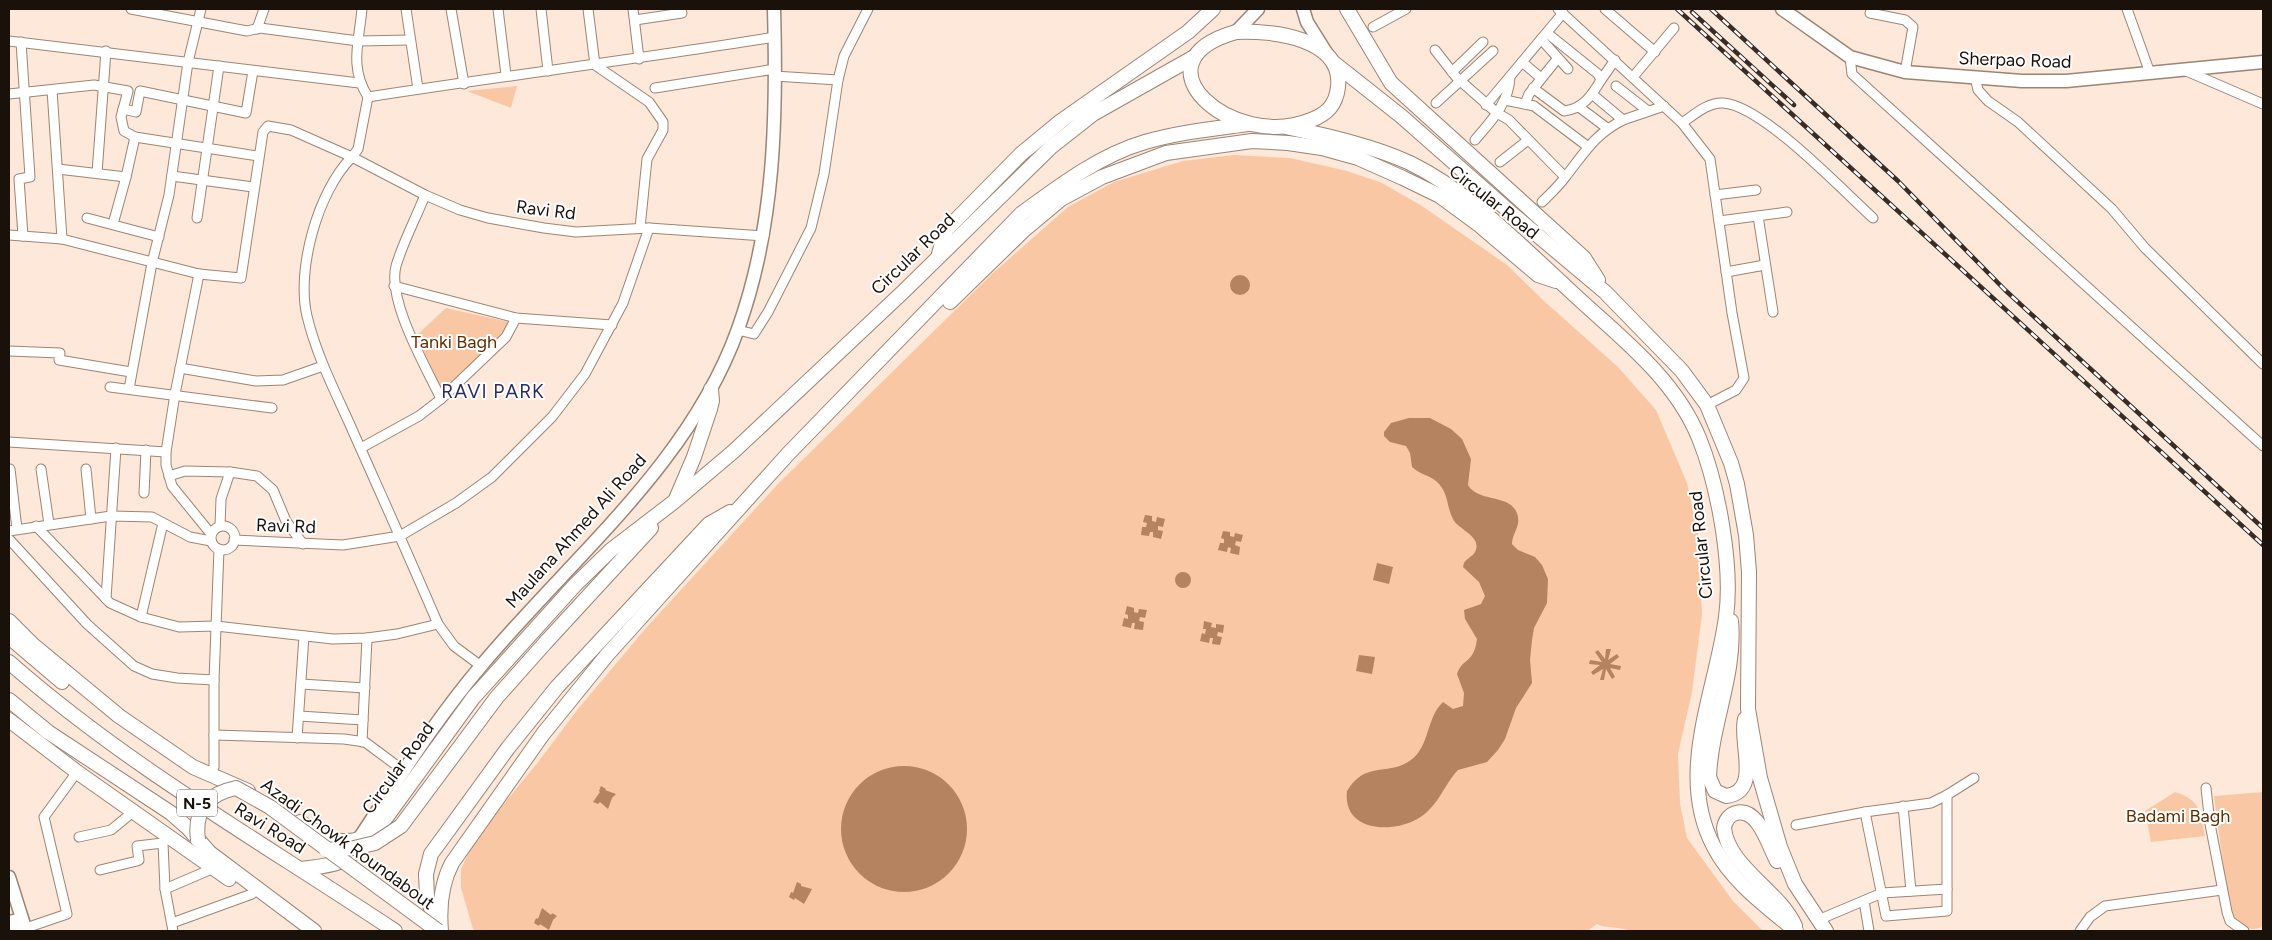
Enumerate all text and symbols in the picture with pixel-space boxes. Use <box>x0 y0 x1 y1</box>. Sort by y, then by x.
street label: Sherpao Road <box>1958 47 2072 73</box>
street label: Circular Road <box>1445 160 1543 244</box>
street label: Ravi Rd <box>515 195 577 225</box>
street label: Circular Road <box>866 209 960 299</box>
park label: Tanki Bagh <box>411 331 497 353</box>
district label: RAVI PARK <box>441 380 545 403</box>
street label: Maulana Ahmed Ali Road <box>501 449 651 613</box>
street label: Circular Road <box>1684 490 1718 600</box>
street label: Ravi Rd <box>256 514 316 538</box>
street label: Circular Road <box>357 718 439 818</box>
street label: Azadi Chowk Roundabout <box>257 774 439 915</box>
road number: N-5 <box>177 790 217 816</box>
street label: Ravi Road <box>230 798 310 858</box>
park label: Badami Bagh <box>2126 805 2230 827</box>

